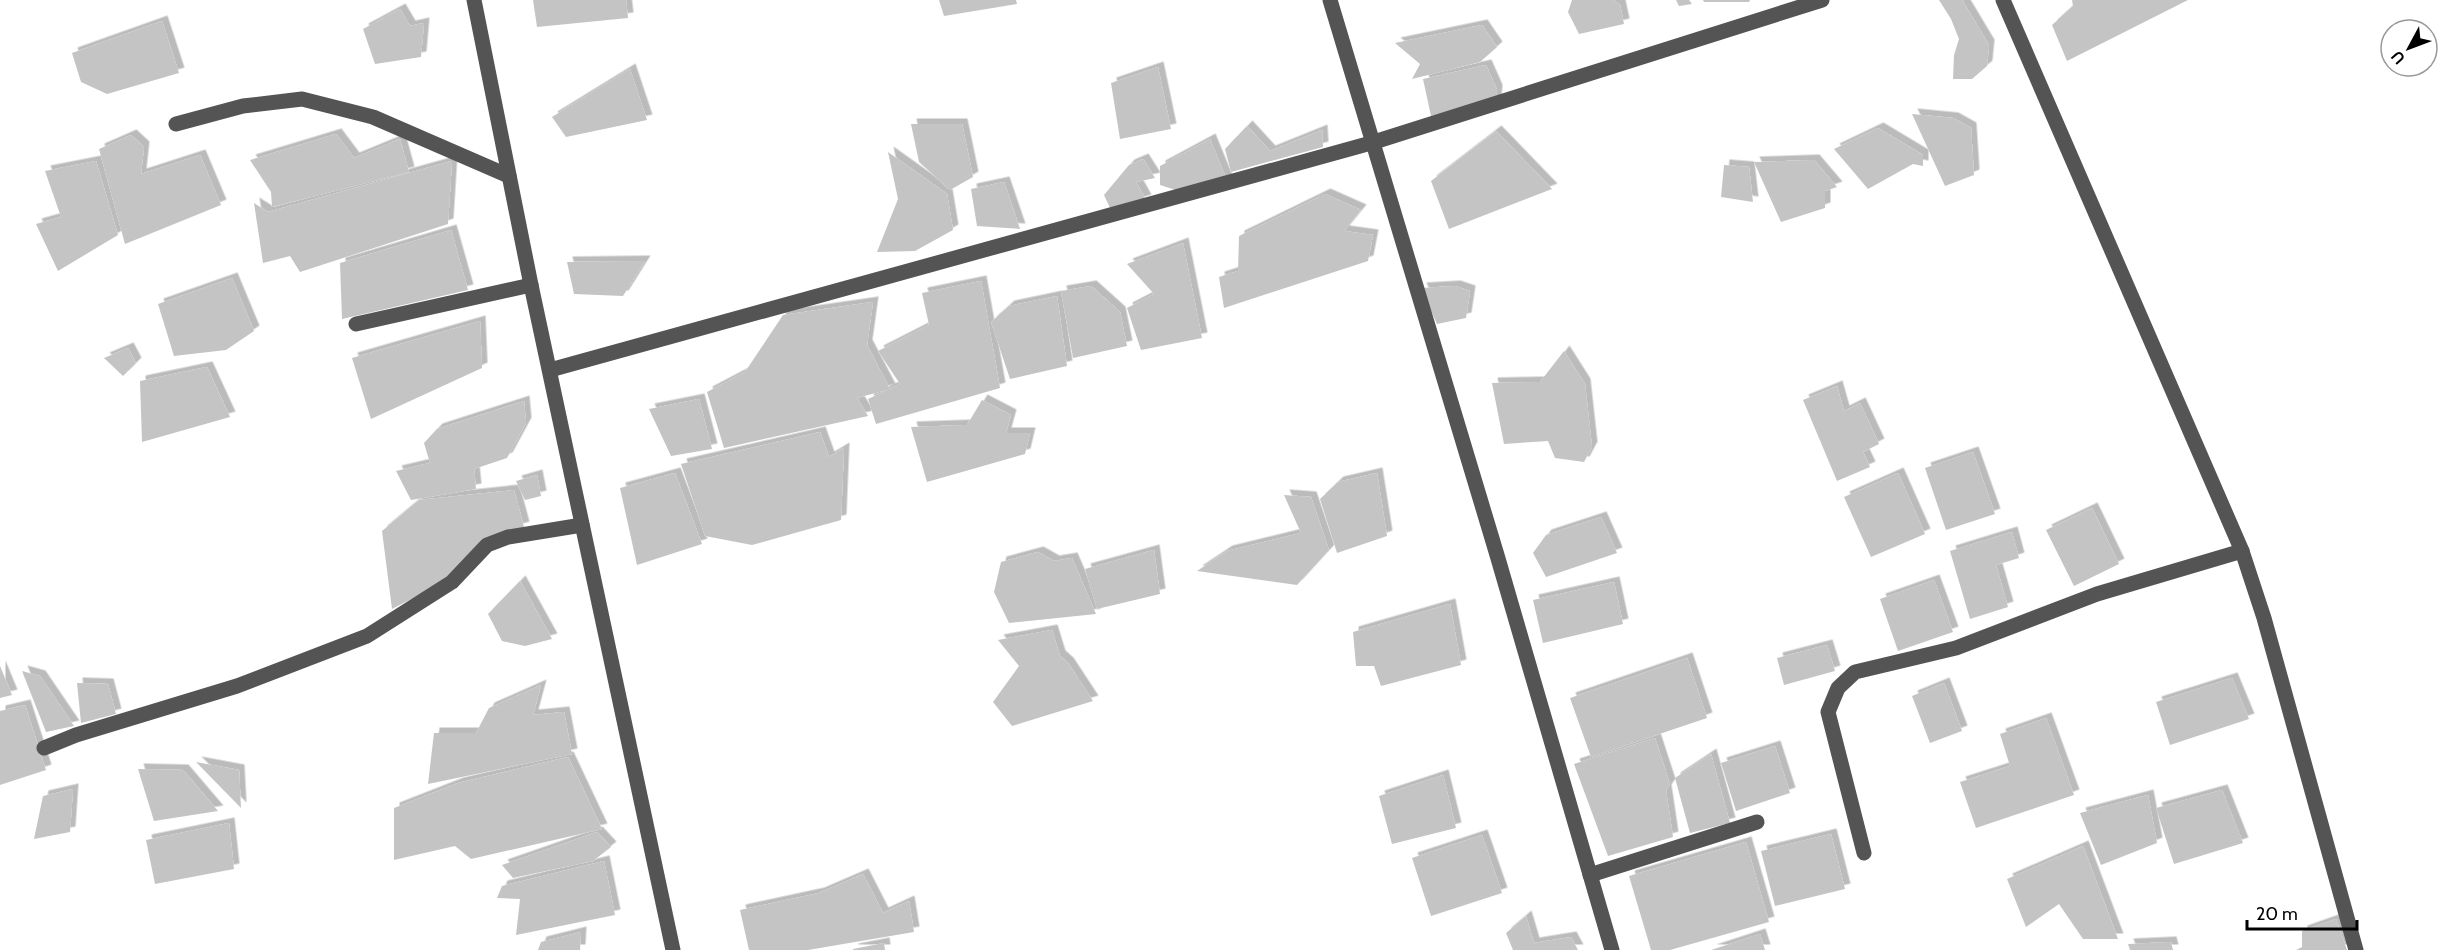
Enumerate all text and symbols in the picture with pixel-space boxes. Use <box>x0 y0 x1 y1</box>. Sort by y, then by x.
north arrow <box>2379 18 2439 78</box>
text: U <box>2387 47 2409 68</box>
scale bar <box>2247 893 2356 931</box>
text: 20 m <box>2256 903 2298 925</box>

